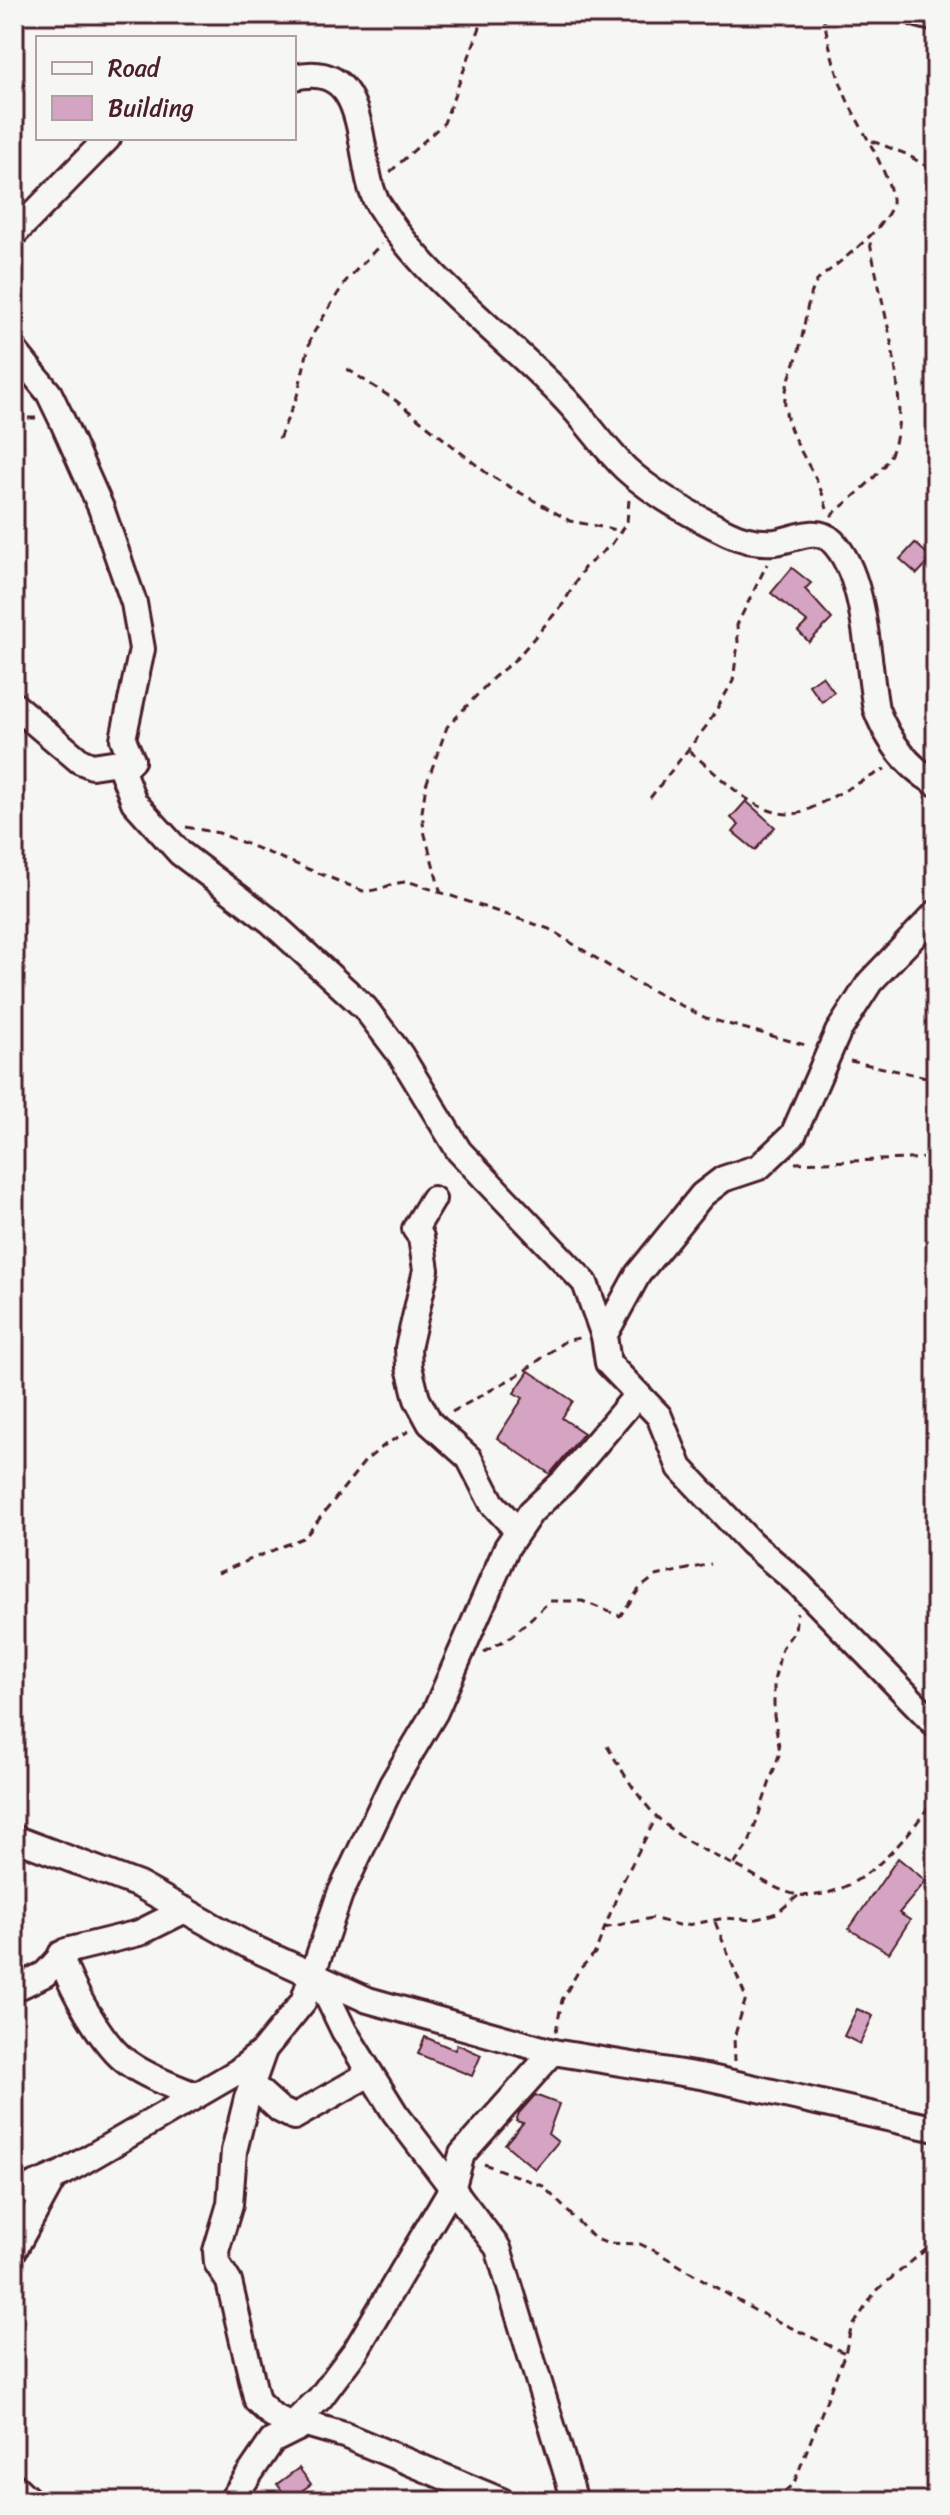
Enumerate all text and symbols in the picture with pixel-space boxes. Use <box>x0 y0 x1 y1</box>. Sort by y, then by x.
legend <box>36 36 296 140</box>
text: Road <box>108 47 162 89</box>
text: Building <box>108 87 194 129</box>

